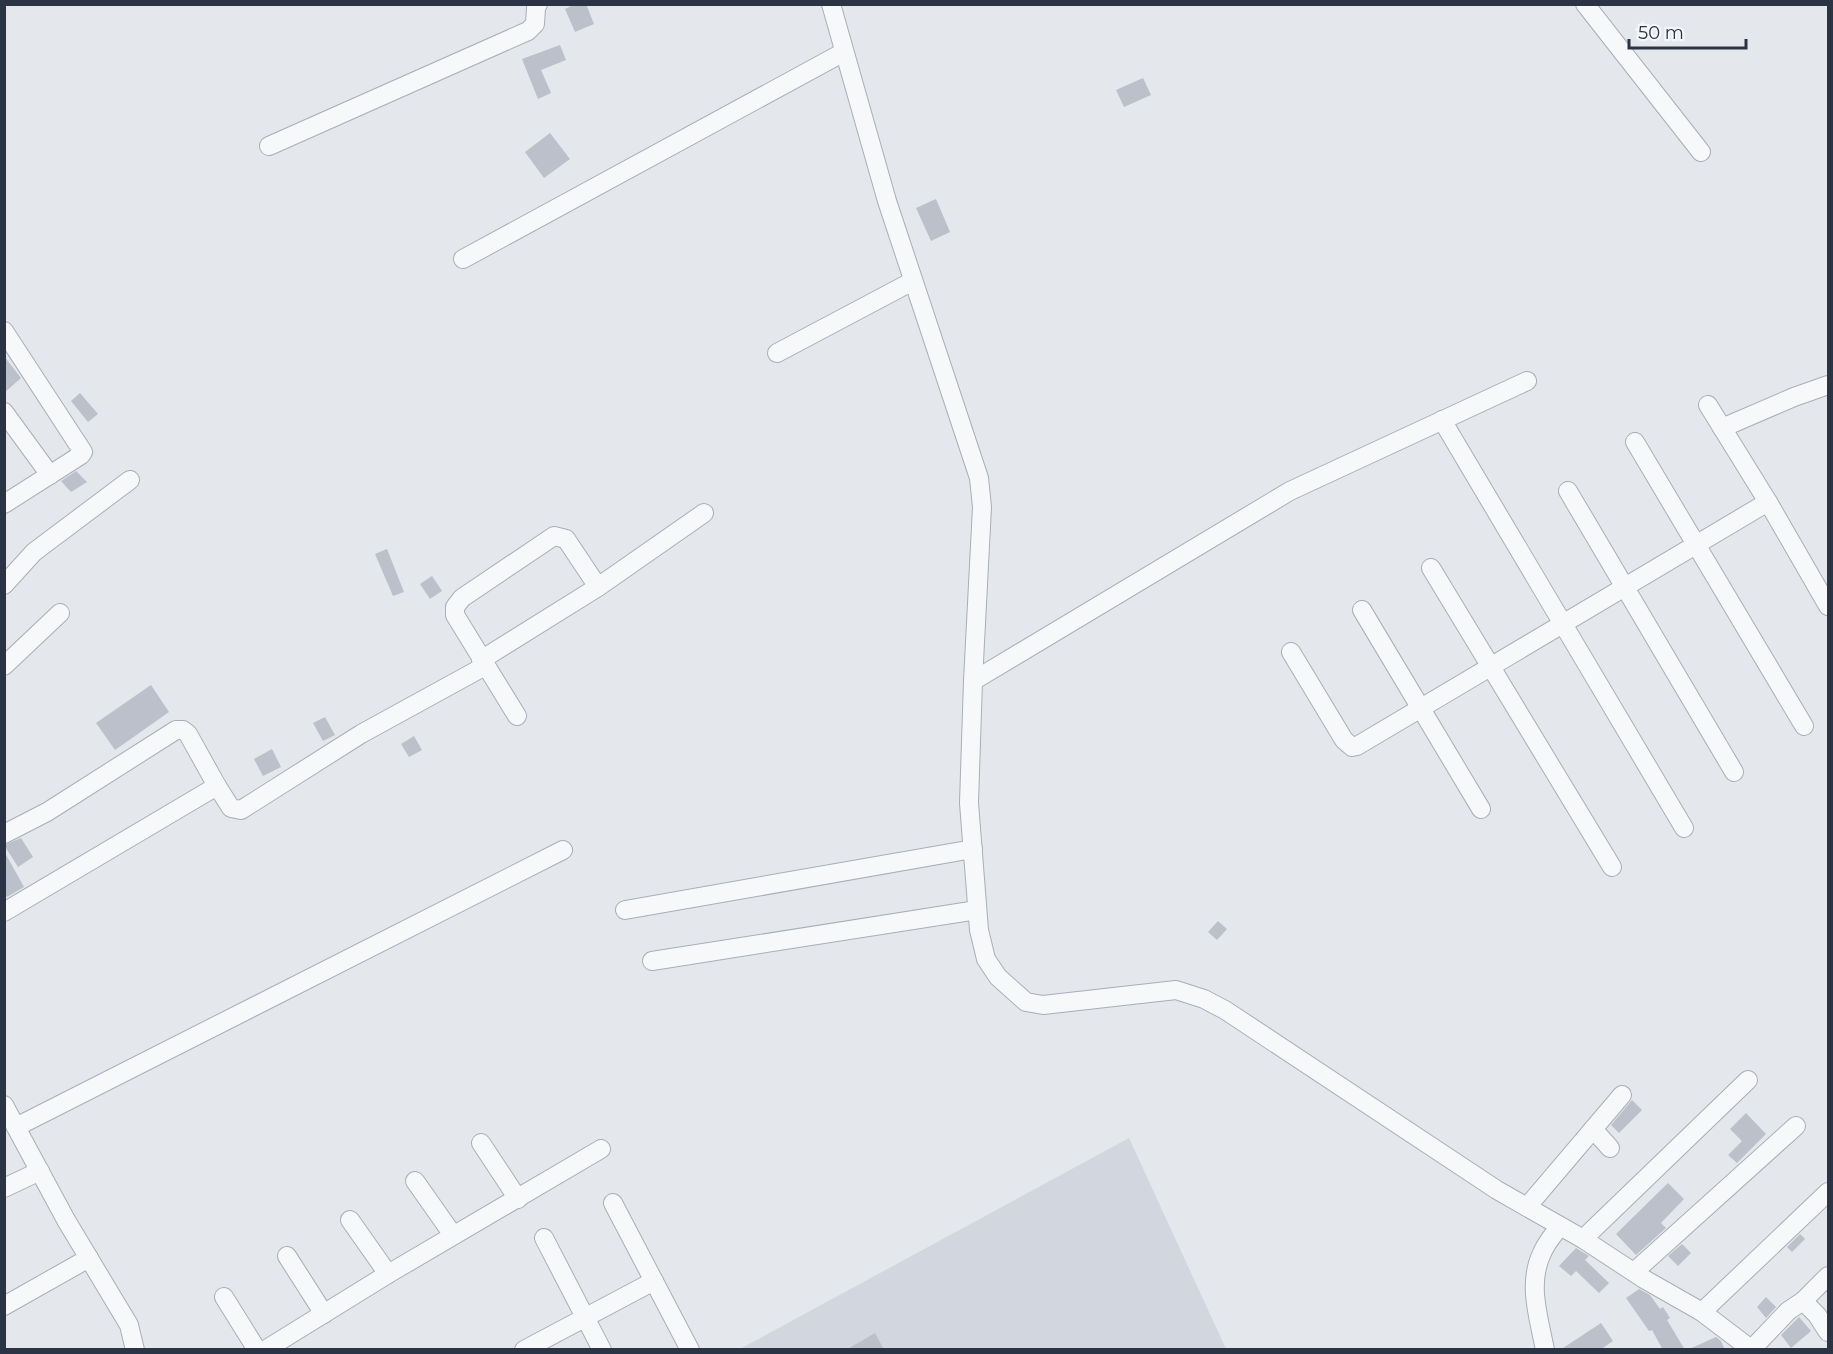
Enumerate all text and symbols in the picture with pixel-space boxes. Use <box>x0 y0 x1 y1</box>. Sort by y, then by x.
scale bar <box>1629 12 1746 50</box>
text: 50 m <box>1638 22 1684 44</box>

